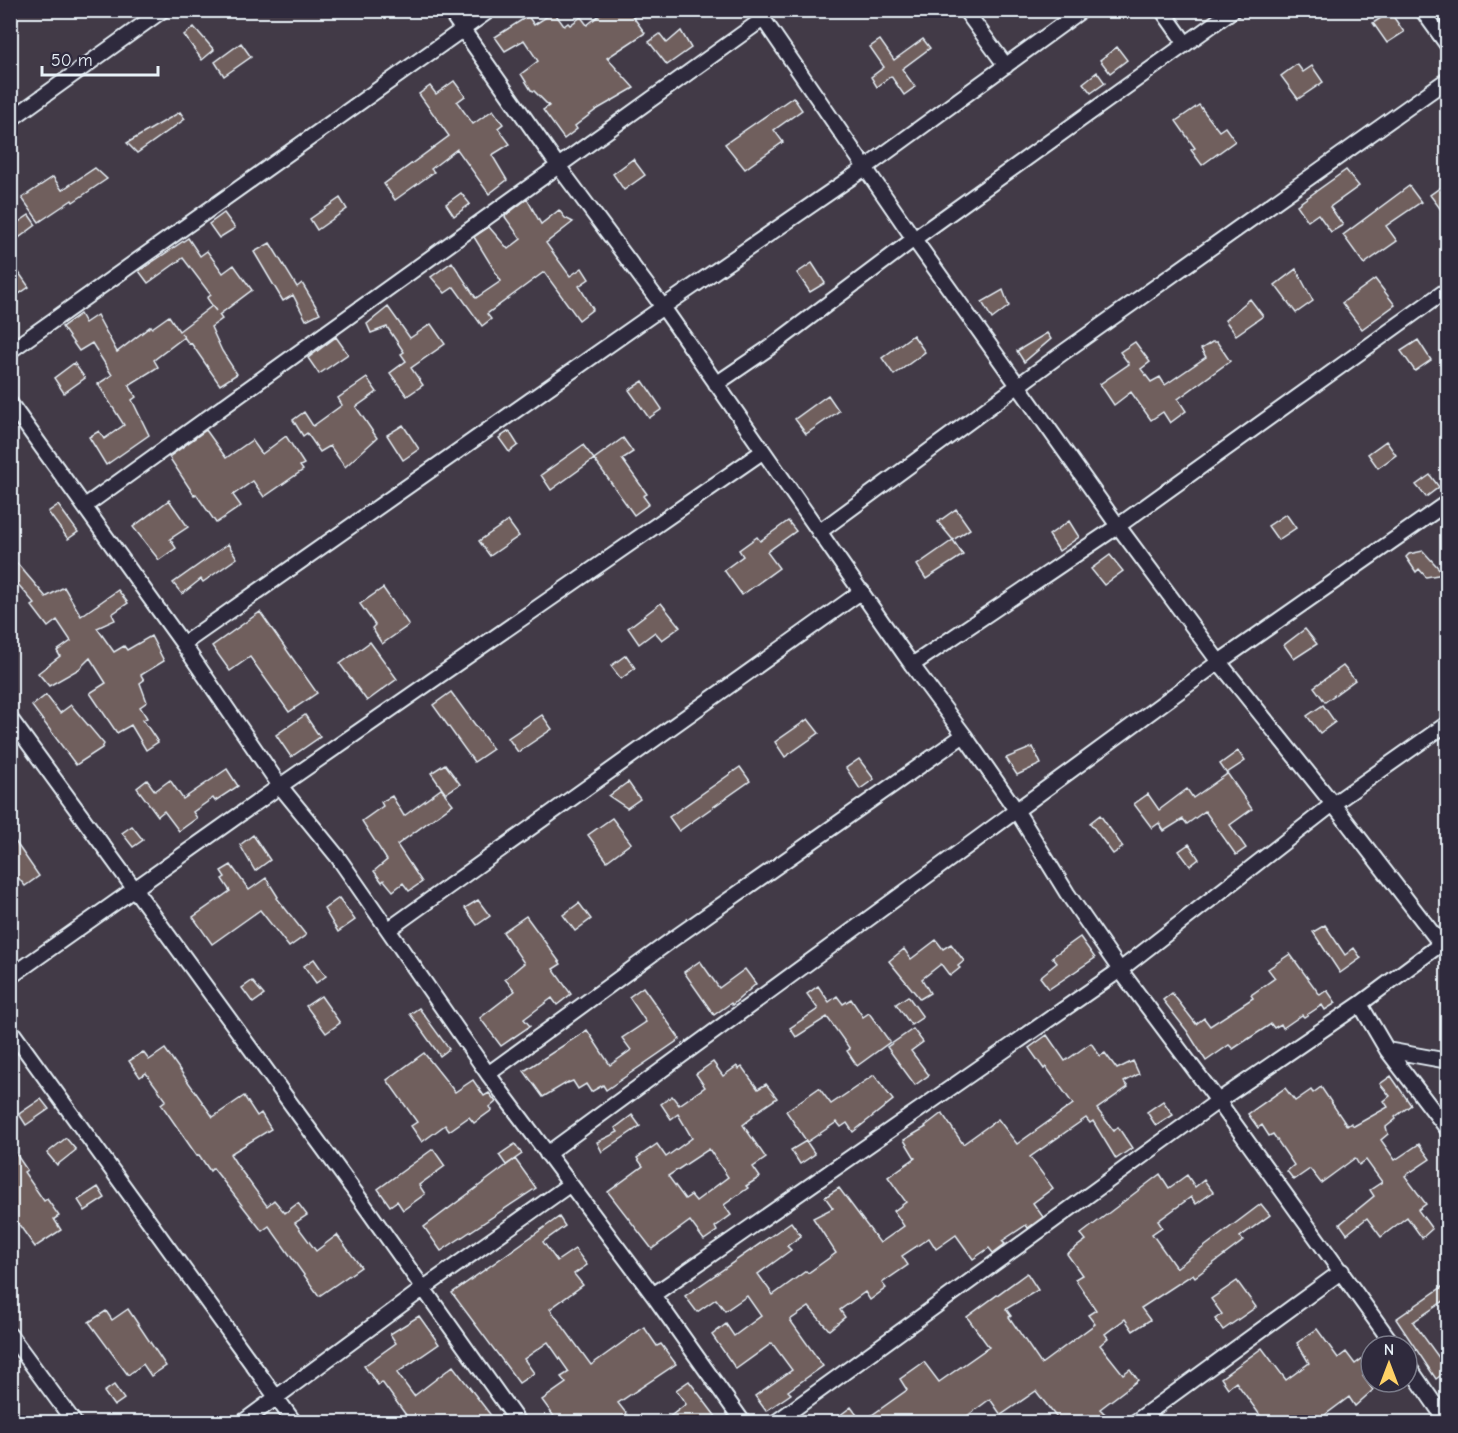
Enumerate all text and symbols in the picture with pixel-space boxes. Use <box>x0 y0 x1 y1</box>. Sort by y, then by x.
scale bar <box>42 39 158 77</box>
text: 50 m <box>51 50 93 71</box>
north arrow <box>1359 1334 1419 1394</box>
text: N <box>1384 1341 1394 1359</box>

